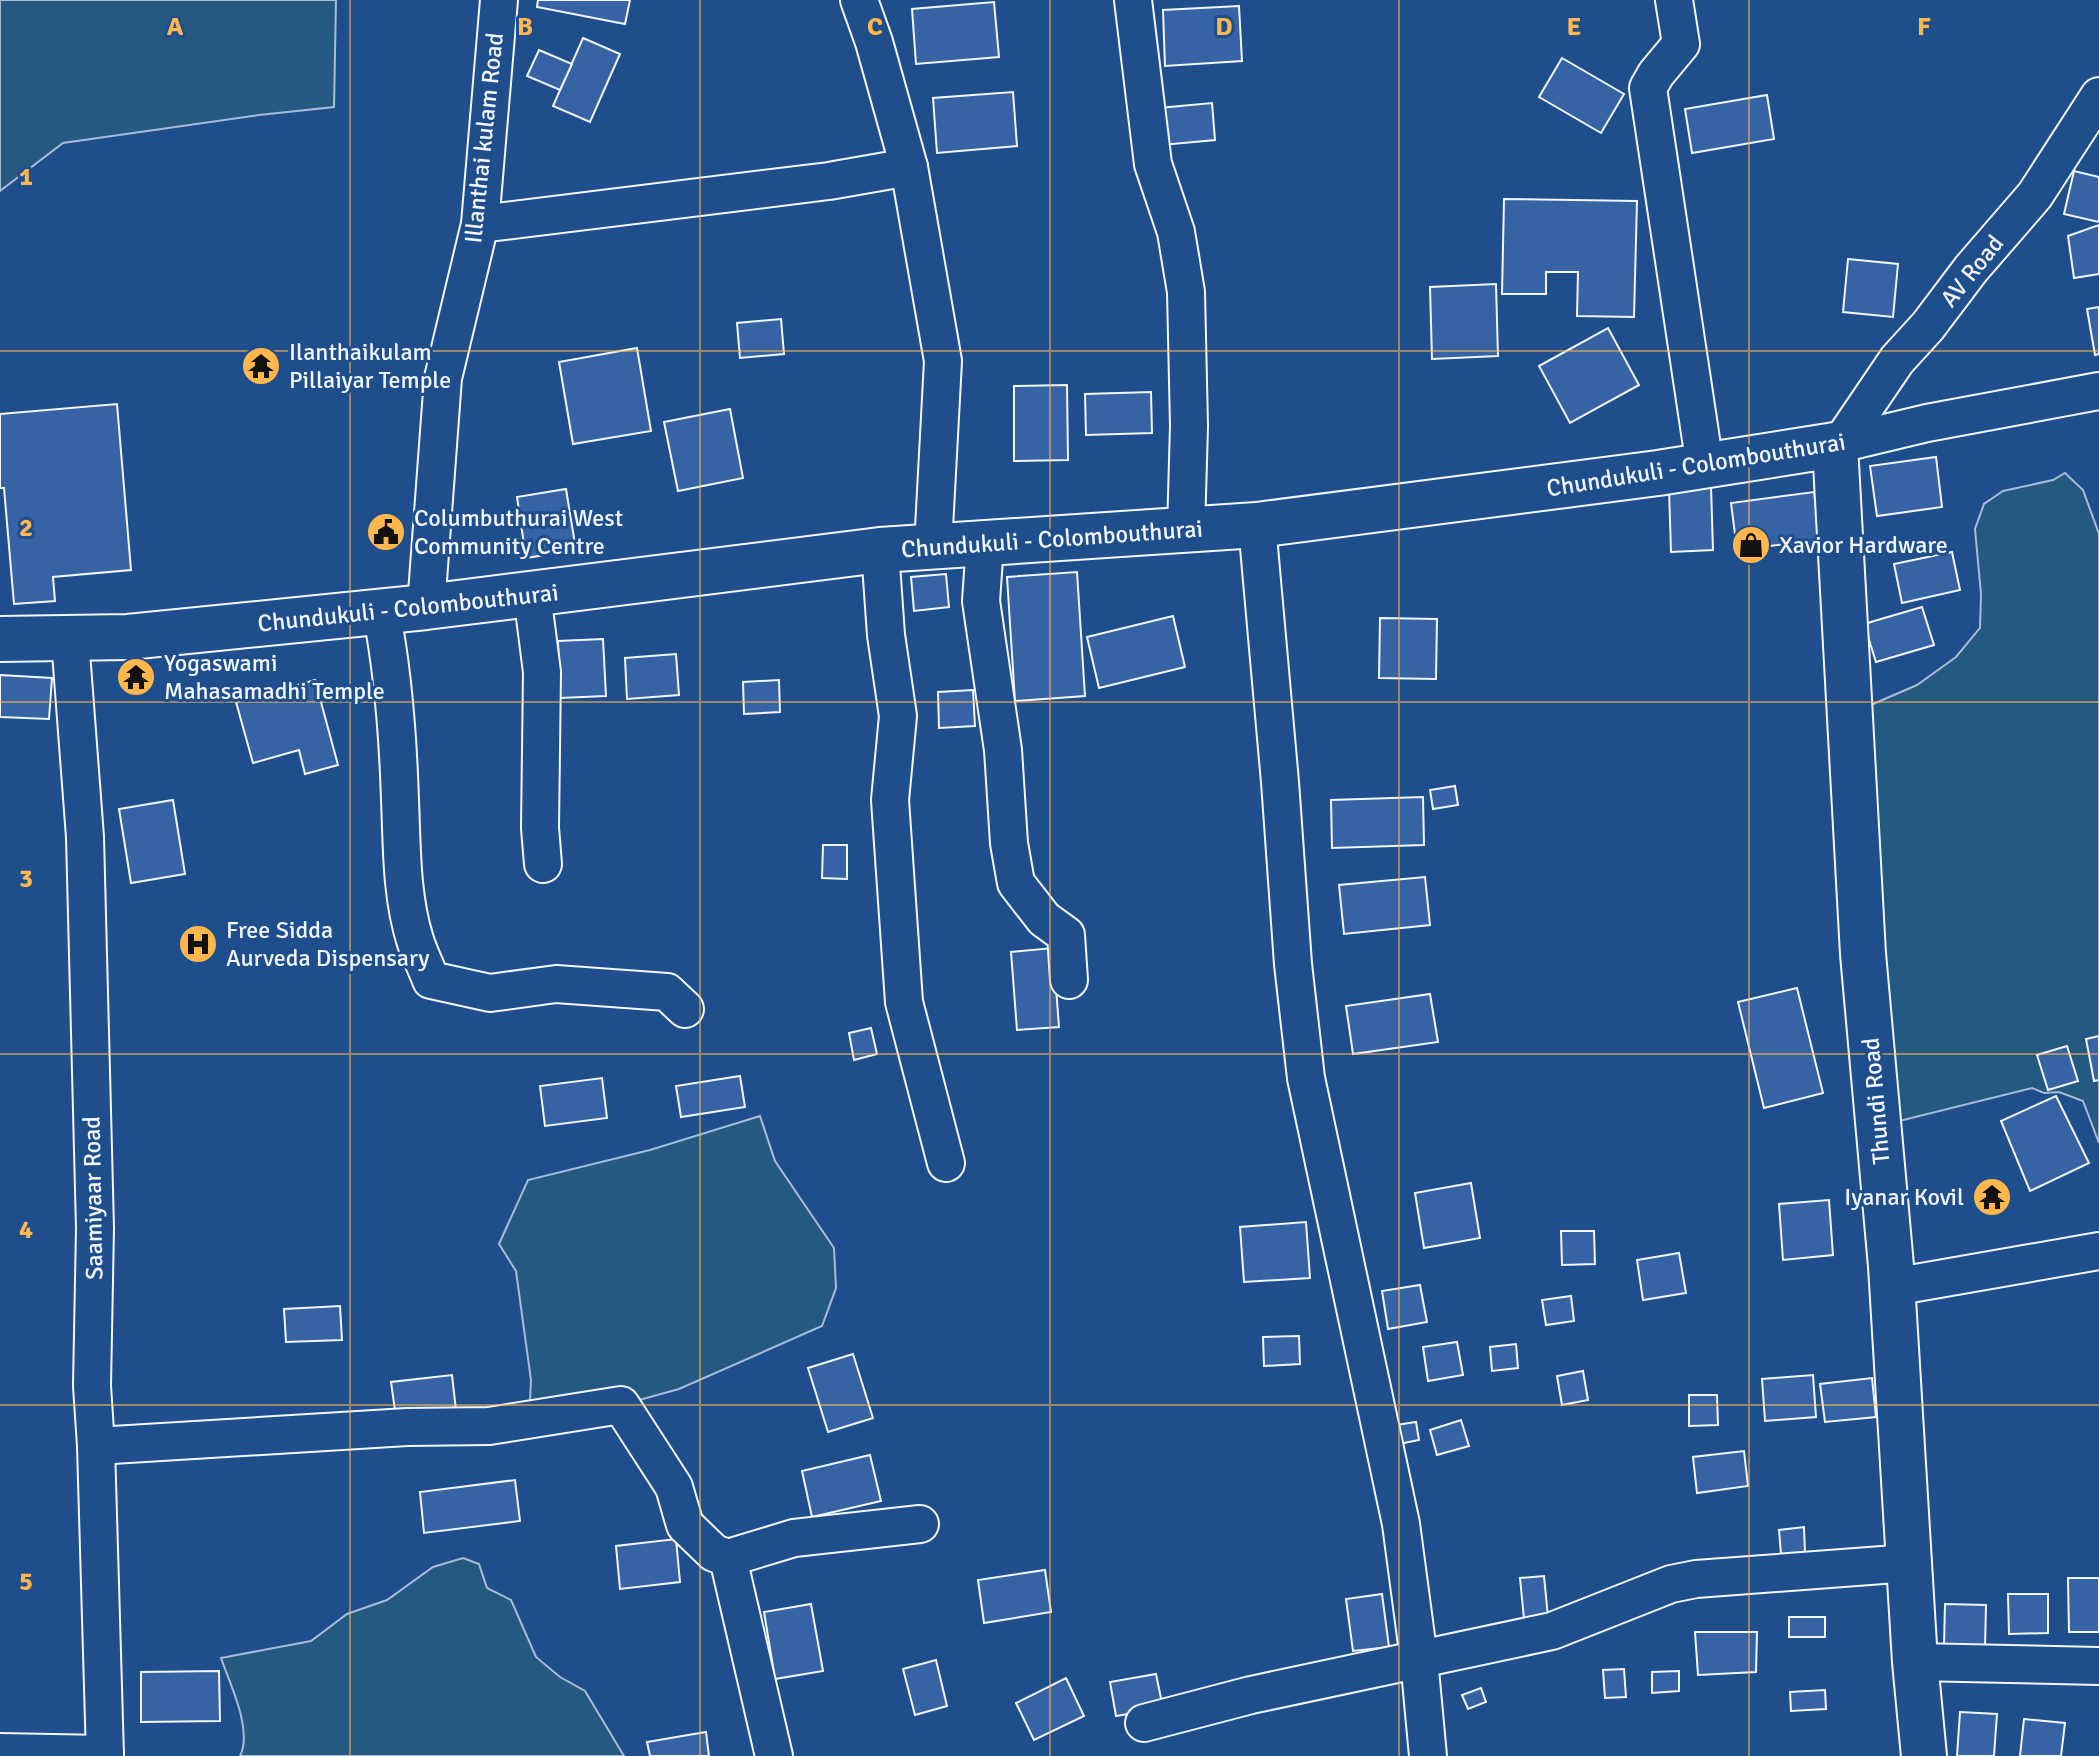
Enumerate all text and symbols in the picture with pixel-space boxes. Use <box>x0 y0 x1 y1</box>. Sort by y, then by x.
text: A <box>167 11 184 43</box>
text: B <box>517 11 533 43</box>
text: C <box>867 11 883 43</box>
text: D <box>1215 11 1233 43</box>
text: E <box>1567 11 1581 43</box>
text: F <box>1917 11 1931 43</box>
street label: Illanthai kulam Road <box>458 31 510 245</box>
text: 1 <box>19 161 33 193</box>
street label: AV Road <box>1934 229 2010 313</box>
place label: Ilanthaikulam Pillaiyar Temple <box>289 337 451 395</box>
temple icon: Ilanthaikulam Pillaiyar Temple <box>240 345 282 387</box>
street label: Chundukuli - Colombouthurai <box>1544 427 1848 503</box>
place label: Columbuthurai West Community Centre <box>414 503 623 561</box>
public building icon: Columbuthurai West Community Centre <box>365 511 407 553</box>
text: 2 <box>19 512 33 544</box>
street label: Chundukuli - Colombouthurai <box>900 513 1204 565</box>
shop icon: Xavior Hardware <box>1730 524 1772 566</box>
place label: Xavior Hardware <box>1779 530 1948 560</box>
street label: Chundukuli - Colombouthurai <box>256 577 560 639</box>
place label: Yogaswami Mahasamadhi Temple <box>164 648 385 706</box>
temple icon: Yogaswami Mahasamadhi Temple <box>115 656 157 698</box>
text: 3 <box>19 863 33 895</box>
place label: Free Sidda Aurveda Dispensary <box>226 915 430 973</box>
hospital icon: Free Sidda Aurveda Dispensary <box>177 923 219 965</box>
street label: Thundi Road <box>1856 1036 1896 1166</box>
street label: Saamiyaar Road <box>77 1116 109 1280</box>
temple icon: Iyanar Kovil <box>1971 1176 2013 1218</box>
place label: Iyanar Kovil <box>1844 1182 1964 1212</box>
text: 4 <box>19 1214 33 1246</box>
text: 5 <box>19 1566 33 1598</box>

